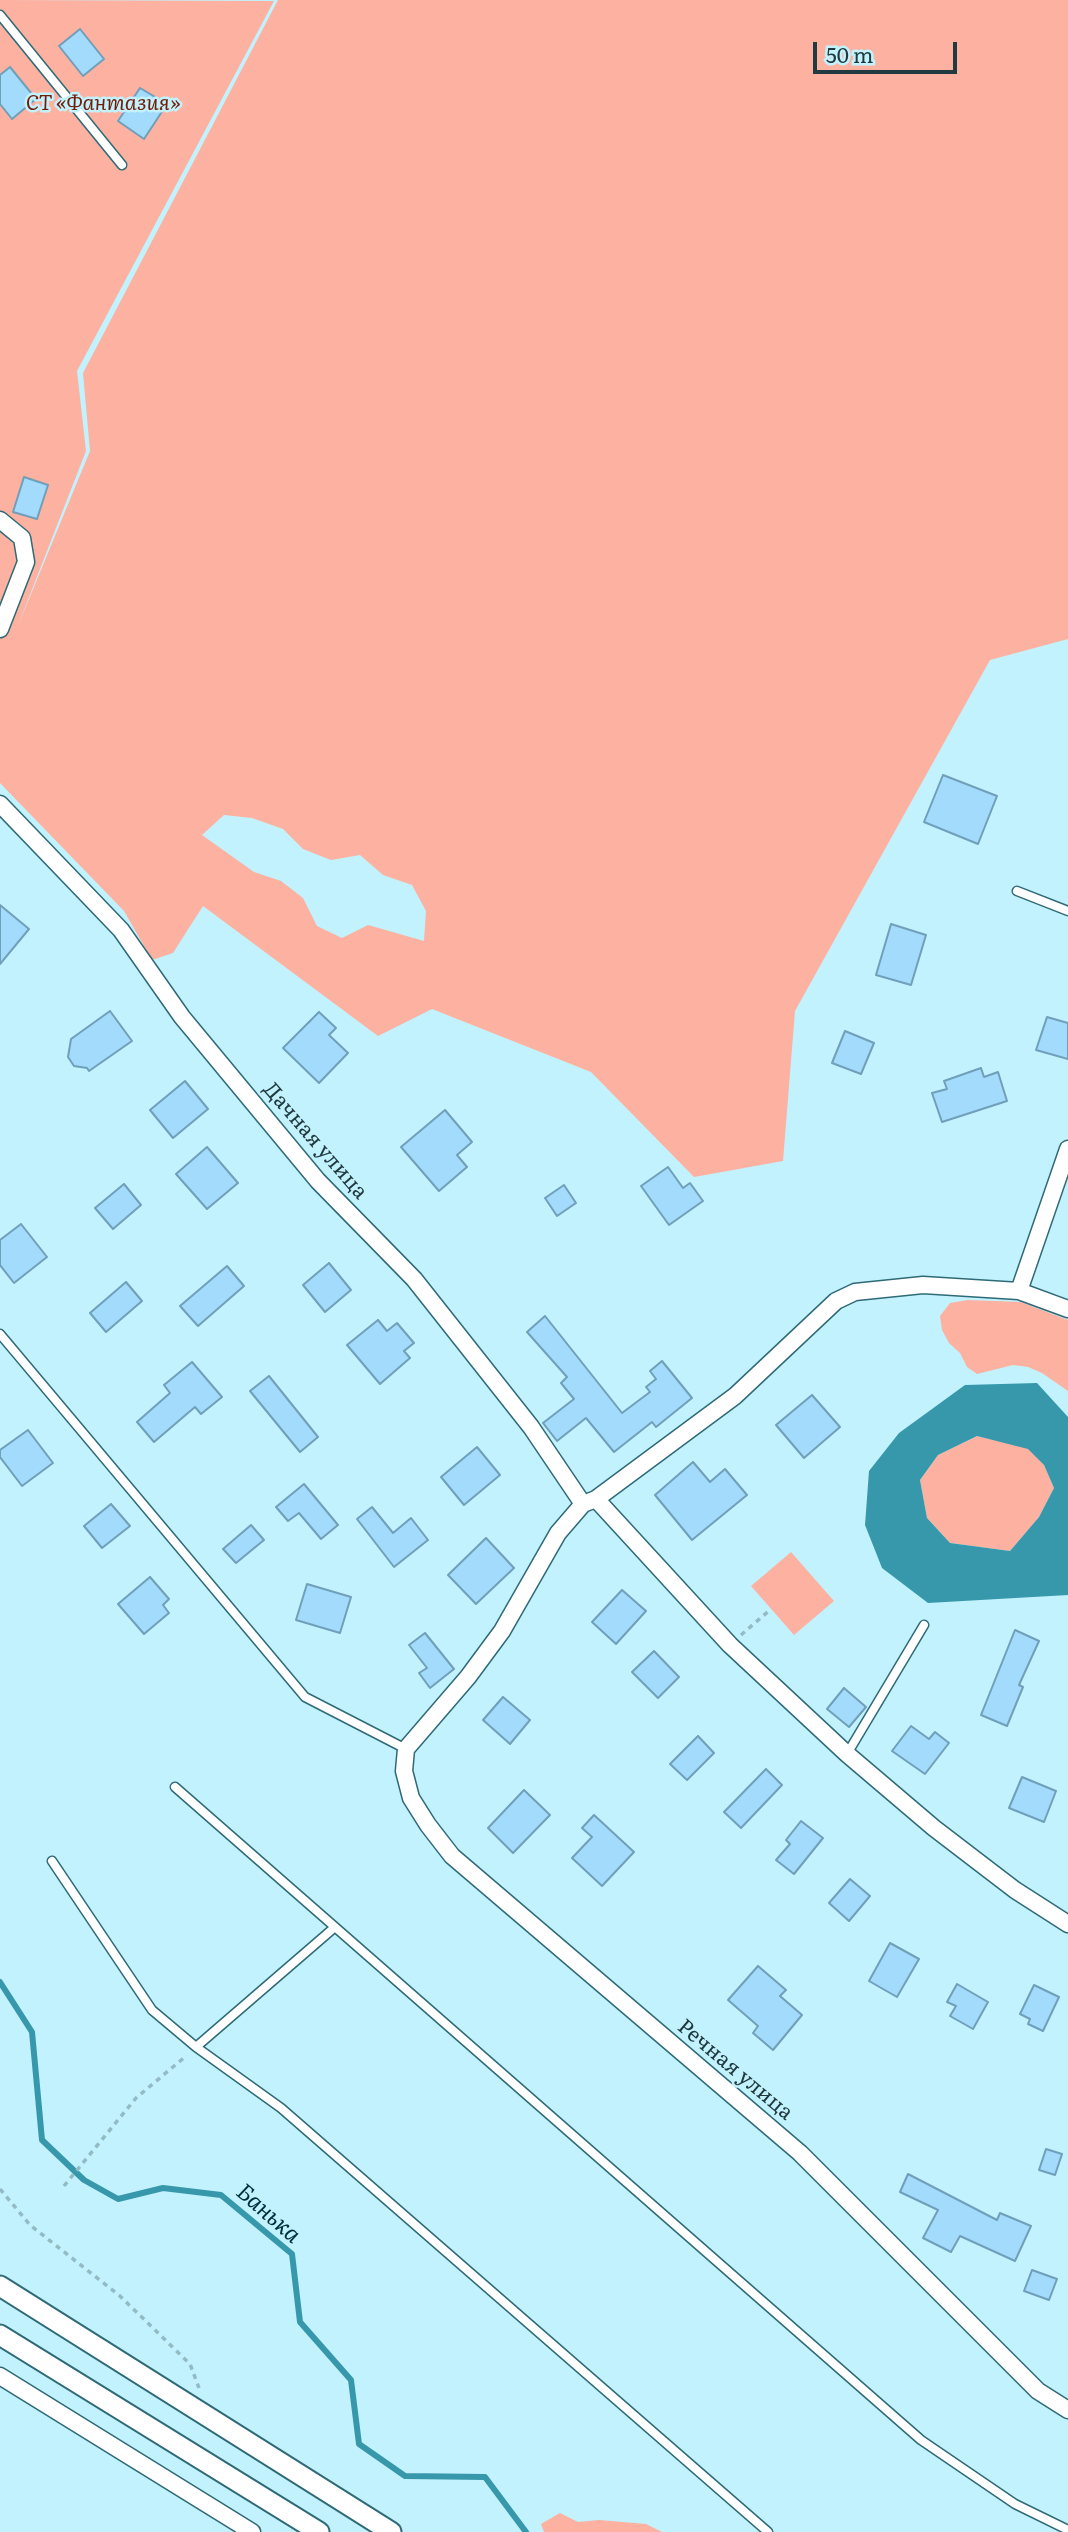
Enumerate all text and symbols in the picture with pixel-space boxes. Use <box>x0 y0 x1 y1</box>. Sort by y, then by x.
scale bar <box>816 28 960 72</box>
text: 50 m <box>826 38 873 69</box>
park label: СТ «Фантазия» <box>26 91 180 117</box>
street label: Дачная улица <box>258 1078 372 1204</box>
street label: Речная улица <box>672 2014 798 2126</box>
water label: Банька <box>230 2178 306 2250</box>

